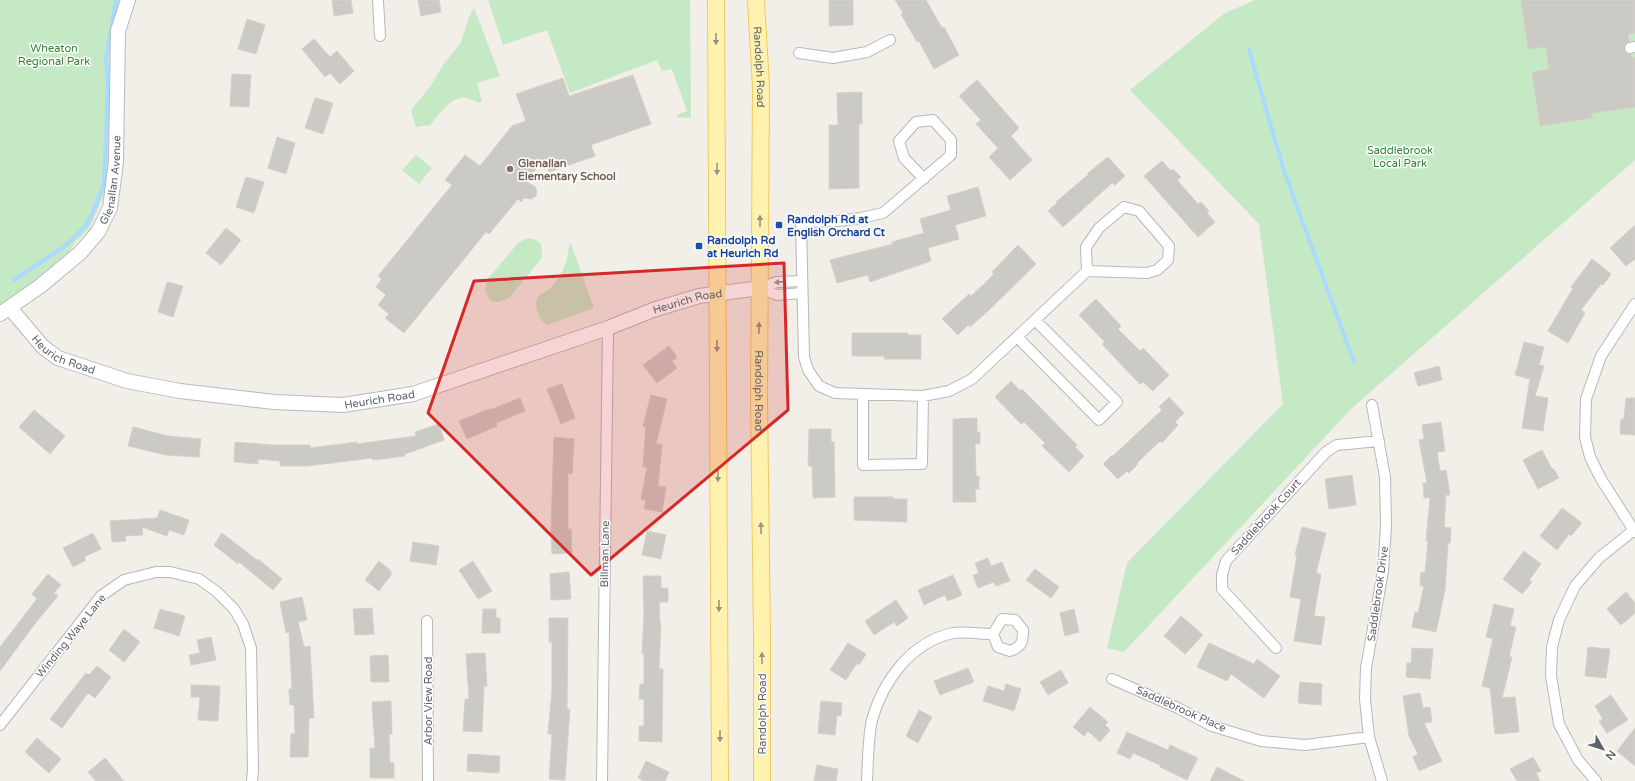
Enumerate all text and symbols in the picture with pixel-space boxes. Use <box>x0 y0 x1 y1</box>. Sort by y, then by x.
street label: Randolph Road <box>751 26 768 108</box>
one-way arrow <box>713 33 719 46</box>
park label: Wheaton Regional Park <box>18 42 90 68</box>
street label: Glenallan Avenue <box>96 135 123 227</box>
park label: Saddlebrook Local Park <box>1367 144 1433 170</box>
place label: Glenallan Elementary School <box>518 157 616 184</box>
one-way arrow <box>714 163 720 176</box>
marker: Glenallan Elementary School <box>505 164 515 174</box>
place label: Randolph Rd at English Orchard Ct <box>787 213 886 240</box>
one-way arrow <box>757 214 763 227</box>
marker: Randolph Rd at English Orchard Ct <box>774 220 784 230</box>
place label: Randolph Rd at Heurich Rd <box>707 234 778 260</box>
marker: Randolph Rd at Heurich Rd <box>694 241 704 251</box>
one-way arrow <box>774 279 787 285</box>
street label: Heurich Road <box>651 287 723 316</box>
one-way arrow <box>756 322 763 334</box>
street label: Heurich Road <box>29 332 97 376</box>
one-way arrow <box>714 340 720 353</box>
street label: Randolph Road <box>752 350 766 432</box>
street label: Heurich Road <box>343 387 416 411</box>
one-way arrow <box>715 470 721 483</box>
street label: Saddlebrook Court <box>1228 476 1304 558</box>
street label: Billman Lane <box>598 520 612 588</box>
one-way arrow <box>758 521 764 534</box>
street label: Saddlebrook Drive <box>1365 546 1391 642</box>
street label: Winding Waye Lane <box>33 592 109 680</box>
one-way arrow <box>716 600 722 613</box>
one-way arrow <box>759 651 765 664</box>
street label: Arbor View Road <box>422 657 435 745</box>
street label: Randolph Road <box>756 673 769 755</box>
street label: Saddlebrook Place <box>1134 683 1228 735</box>
north arrow <box>1583 729 1623 769</box>
one-way arrow <box>717 730 723 743</box>
text: N <box>1603 747 1618 763</box>

